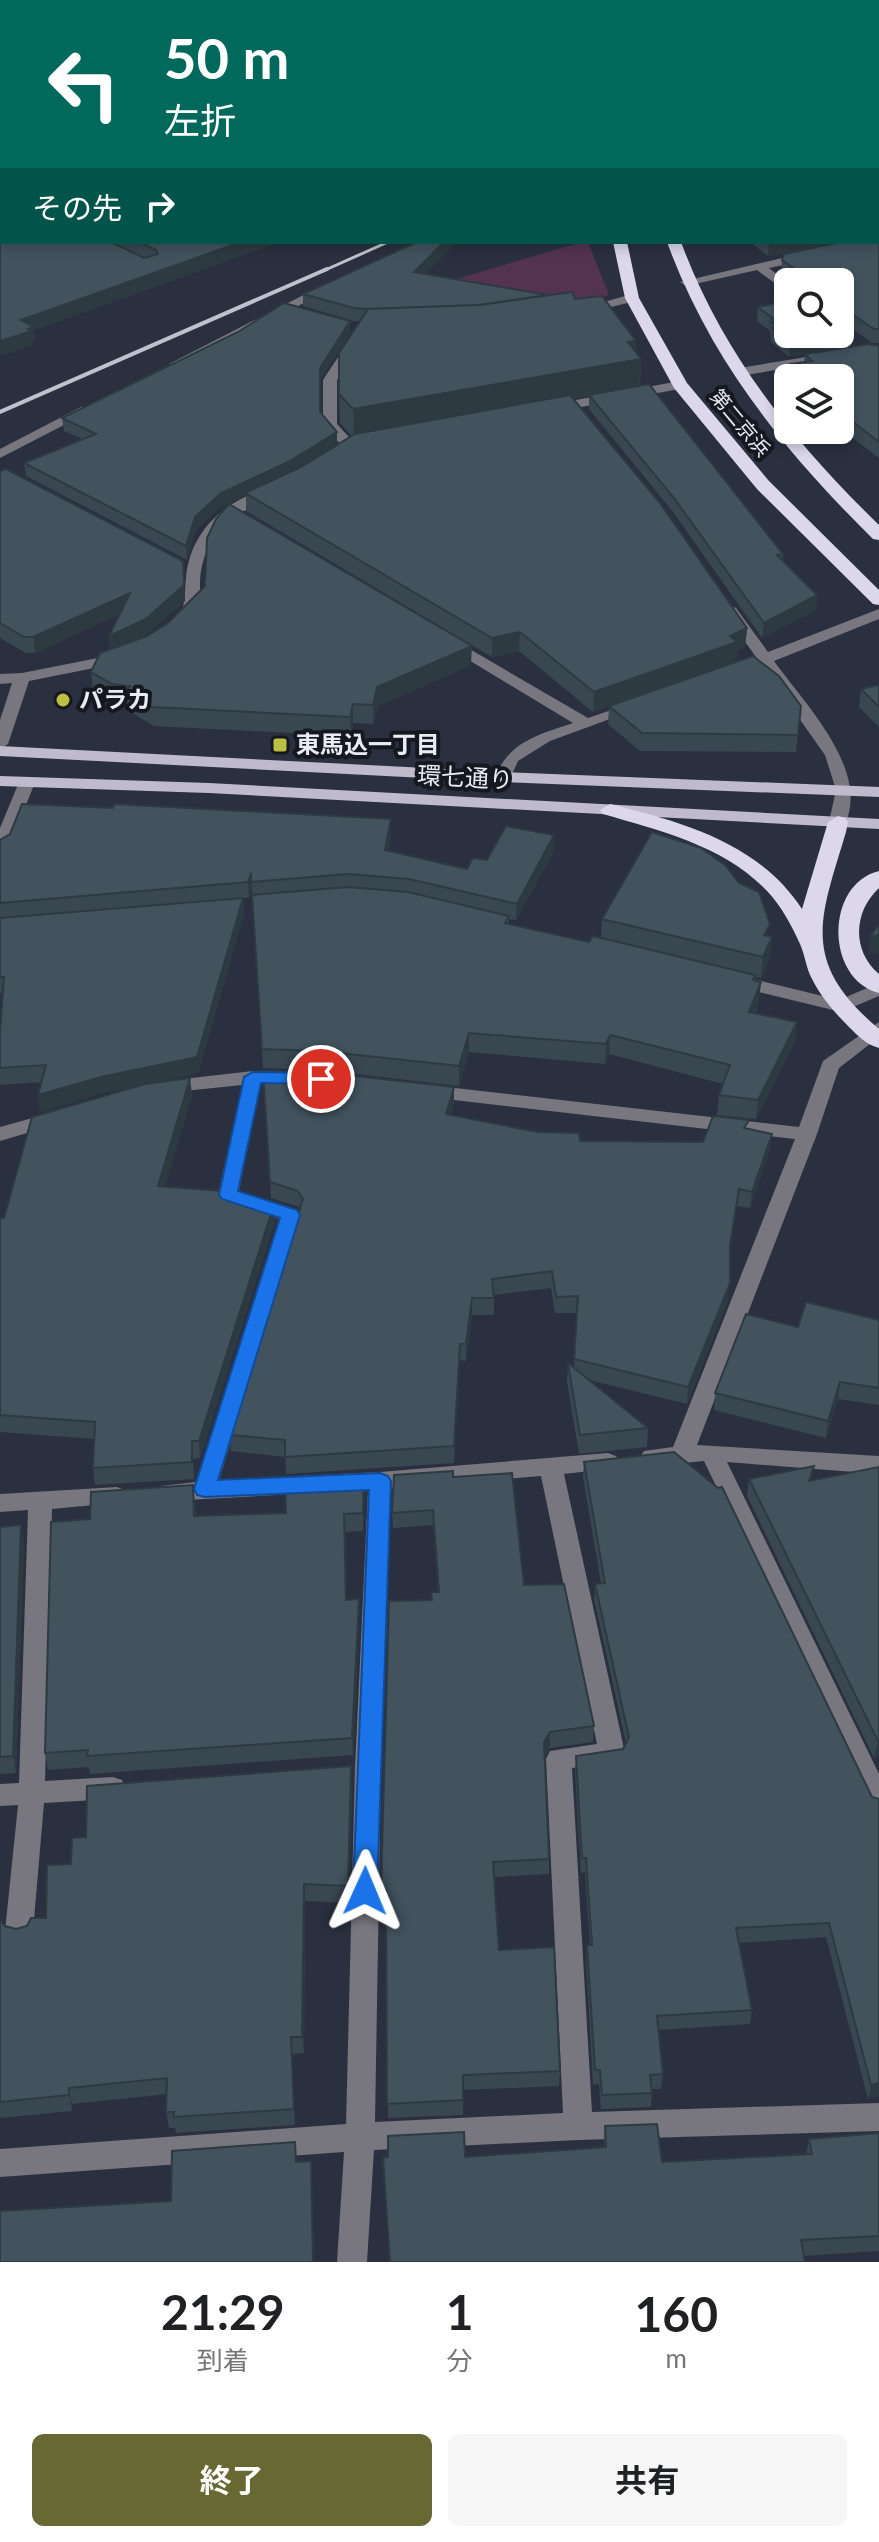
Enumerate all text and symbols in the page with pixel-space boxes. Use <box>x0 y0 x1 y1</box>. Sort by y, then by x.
text: 50 m <box>164 24 289 91</box>
icon: left <box>32 32 136 136</box>
text: 左折 <box>164 98 236 142</box>
icon: right <box>138 184 182 228</box>
text: その先 <box>32 189 122 225</box>
map controls <box>774 268 854 444</box>
button: search <box>774 268 854 348</box>
button: layers <box>774 364 854 444</box>
street label: 第二京浜 <box>706 384 776 461</box>
place label: パラカ <box>79 684 151 713</box>
marker: パラカ <box>54 691 72 709</box>
place label: 東馬込一丁目 <box>296 729 440 758</box>
marker: 東馬込一丁目 <box>271 736 289 754</box>
street label: 環七通り <box>416 760 514 793</box>
pin <box>287 1045 355 1113</box>
icon: arrive <box>299 1057 343 1101</box>
position arrow <box>323 1849 407 1933</box>
text: 21:29 <box>161 2283 285 2340</box>
text: 1 <box>446 2283 474 2340</box>
text: 160 <box>634 2285 718 2342</box>
text: m <box>666 2342 687 2374</box>
text: 到着 <box>197 2344 249 2376</box>
text: 分 <box>447 2344 473 2376</box>
button: 終了 <box>32 2434 432 2526</box>
button: 共有 <box>448 2434 847 2526</box>

